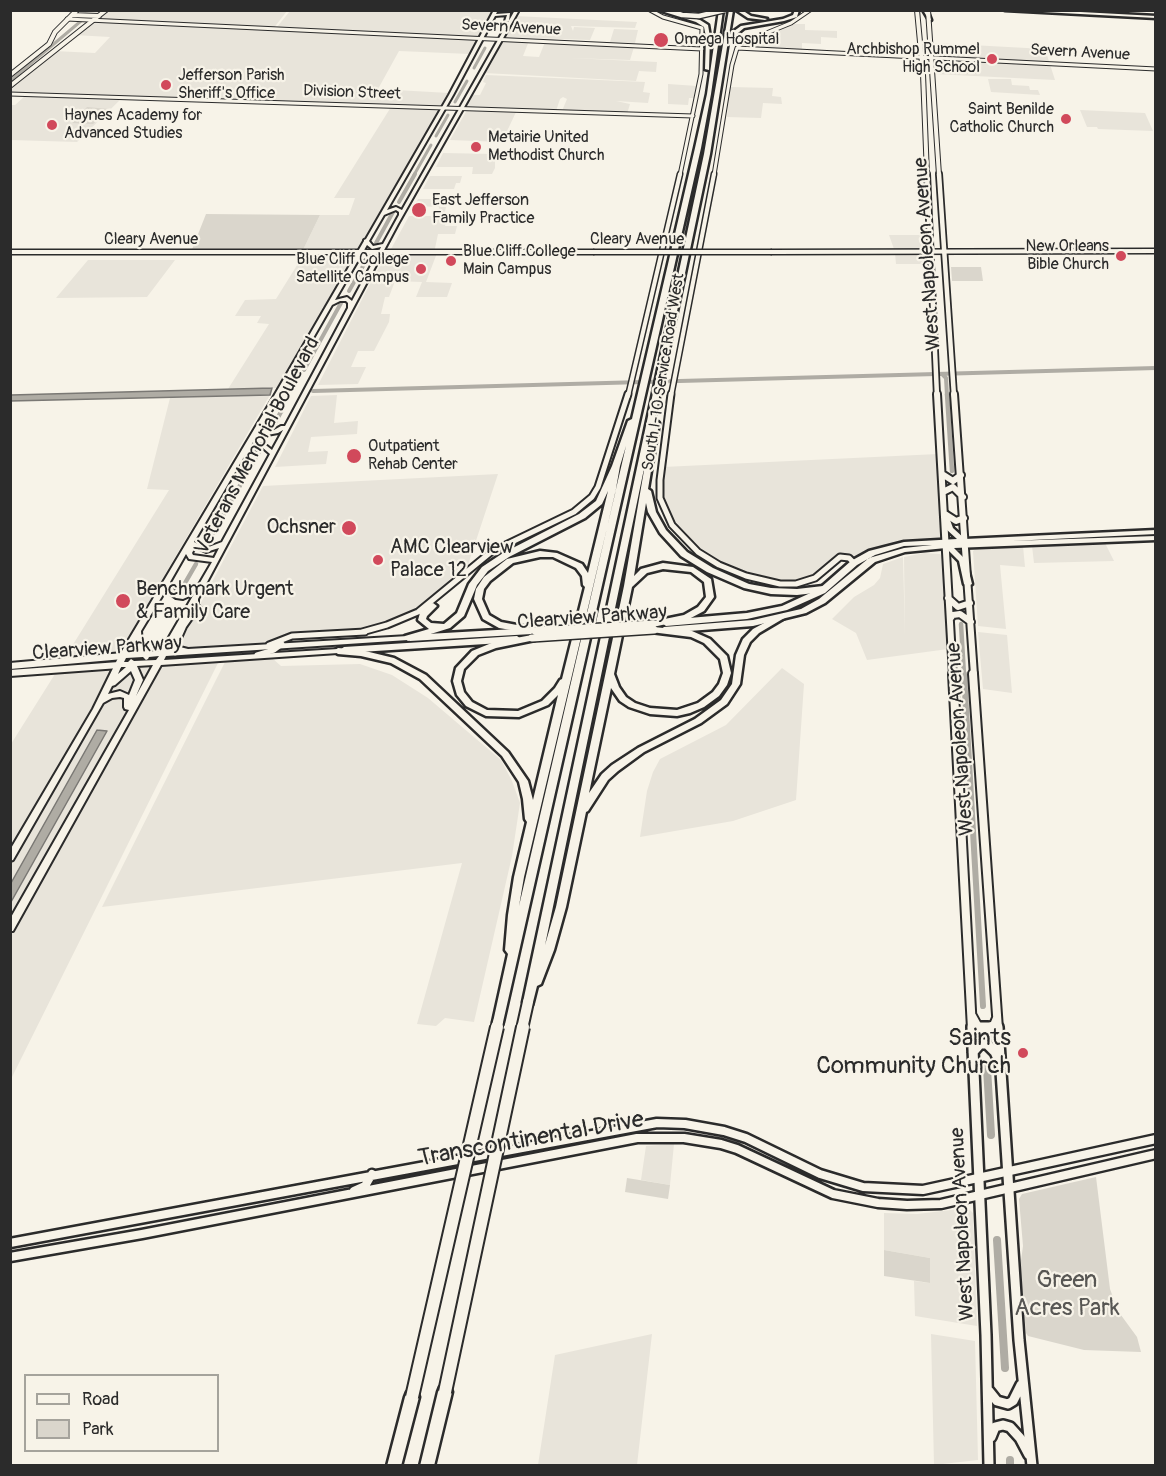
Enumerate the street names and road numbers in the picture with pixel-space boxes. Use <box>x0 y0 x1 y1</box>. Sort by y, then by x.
street label: Severn Avenue <box>461 16 561 40</box>
street label: Severn Avenue <box>1030 41 1130 65</box>
street label: Division Street <box>303 82 401 104</box>
street label: West Napoleon Avenue <box>909 157 947 351</box>
street label: Cleary Avenue <box>104 230 198 250</box>
street label: Cleary Avenue <box>590 230 684 250</box>
street label: South I-10 Service Road West <box>639 272 689 472</box>
street label: Veterans Memorial Boulevard <box>190 333 326 559</box>
street label: Clearview Parkway <box>516 601 668 635</box>
street label: Clearview Parkway <box>31 632 183 666</box>
street label: West Napoleon Avenue <box>942 642 980 836</box>
street label: Transcontinental Drive <box>416 1106 646 1174</box>
street label: West Napoleon Avenue <box>946 1127 980 1321</box>

